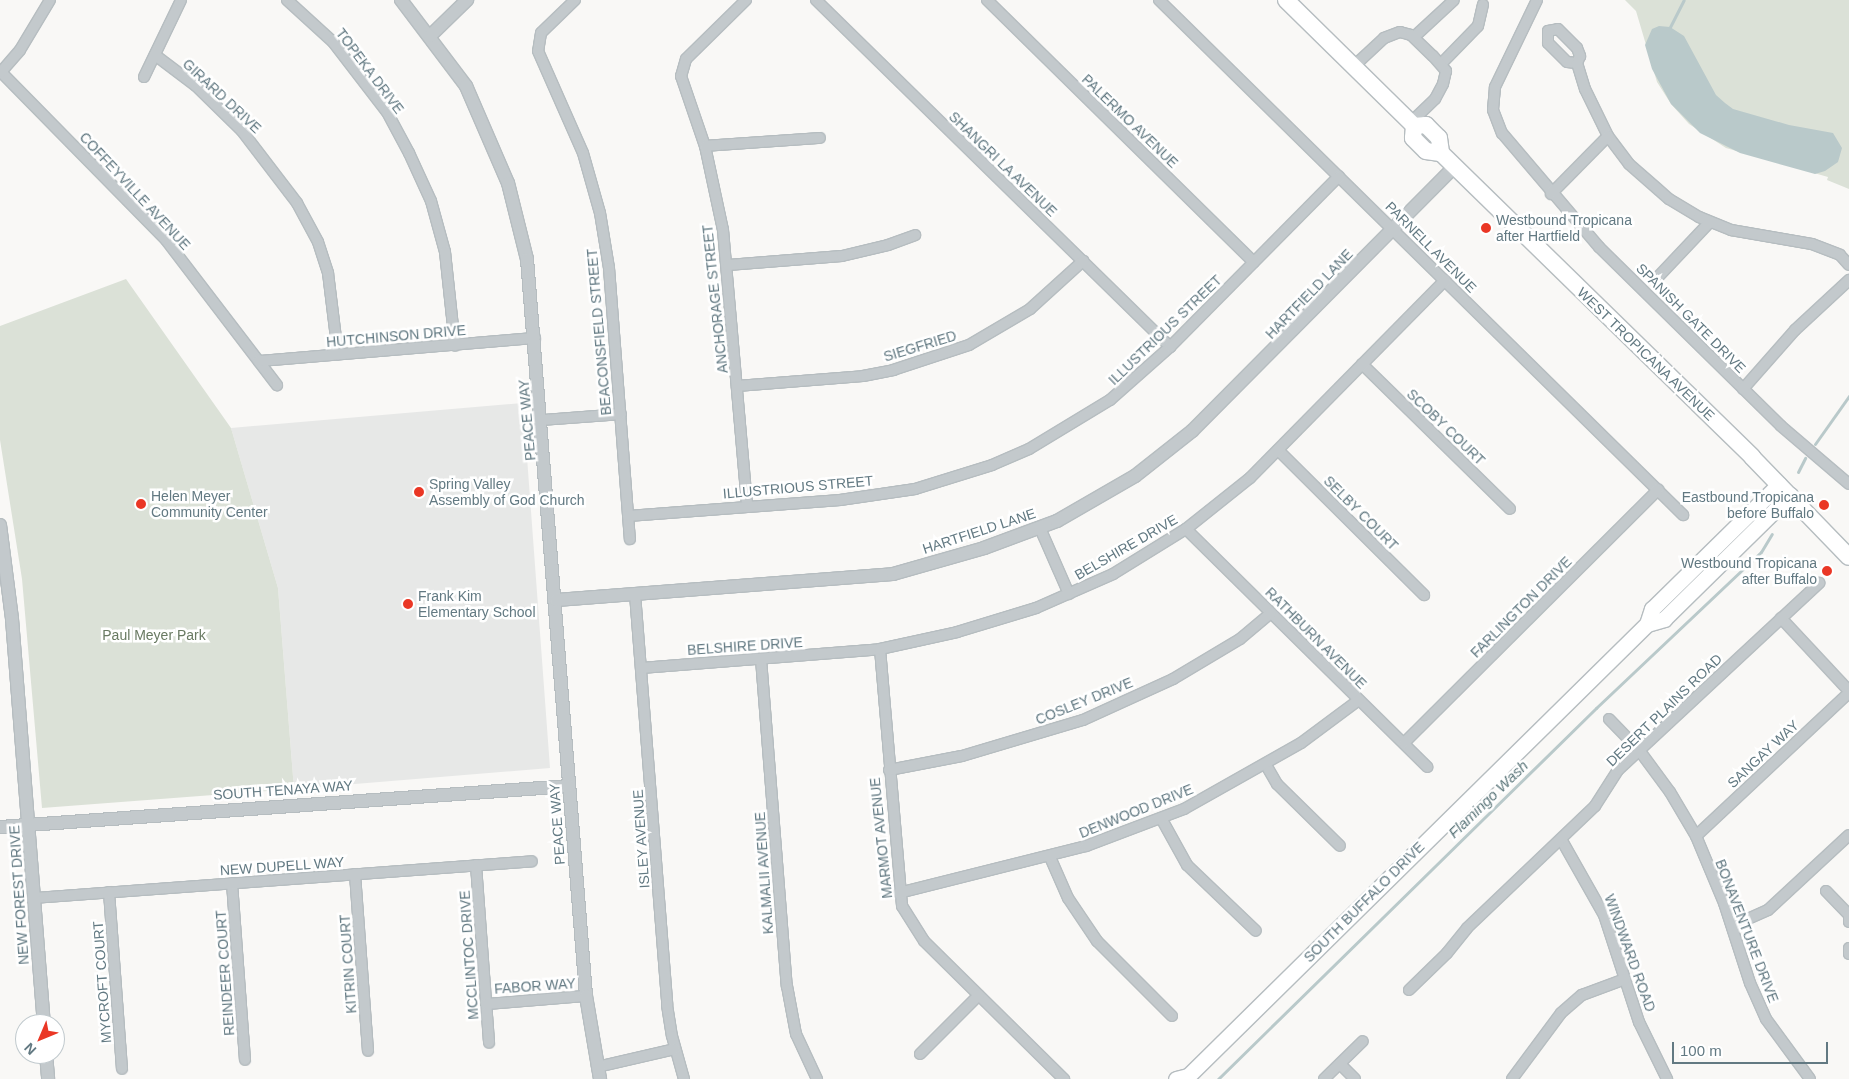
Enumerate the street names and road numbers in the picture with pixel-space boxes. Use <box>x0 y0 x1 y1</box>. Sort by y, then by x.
street label: TOPEKA DRIVE <box>332 25 408 117</box>
street label: GIRARD DRIVE <box>179 55 265 137</box>
street label: PALERMO AVENUE <box>1078 71 1182 171</box>
street label: SHANGRI LA AVENUE <box>945 108 1061 220</box>
street label: COFFEYVILLE AVENUE <box>76 128 194 254</box>
street label: PARNELL AVENUE <box>1382 198 1480 296</box>
street label: ANCHORAGE STREET <box>699 224 731 374</box>
street label: HARTFIELD LANE <box>1262 246 1356 342</box>
street label: BEACONSFIELD STREET <box>583 248 615 416</box>
street label: SPANISH GATE DRIVE <box>1633 260 1749 376</box>
street label: ILLUSTRIOUS STREET <box>1105 272 1225 388</box>
street label: WEST TROPICANA AVENUE <box>1573 283 1719 425</box>
street label: HUTCHINSON DRIVE <box>326 322 466 350</box>
street label: SIEGFRIED <box>881 327 959 365</box>
street label: PEACE WAY <box>515 379 539 461</box>
street label: SCOBY COURT <box>1403 385 1489 469</box>
street label: ILLUSTRIOUS STREET <box>722 472 874 502</box>
street label: SELBY COURT <box>1320 472 1402 554</box>
street label: HARTFIELD LANE <box>920 505 1038 557</box>
street label: BELSHIRE DRIVE <box>1072 511 1180 583</box>
street label: FARLINGTON DRIVE <box>1467 553 1575 661</box>
street label: RATHBURN AVENUE <box>1262 584 1370 692</box>
street label: BELSHIRE DRIVE <box>687 634 803 658</box>
street label: DESERT PLAINS ROAD <box>1603 650 1725 770</box>
street label: COSLEY DRIVE <box>1033 674 1135 728</box>
street label: SANGAY WAY <box>1724 717 1802 791</box>
street label: MARMOT AVENUE <box>866 776 896 900</box>
street label: SOUTH TENAYA WAY <box>212 777 354 803</box>
street label: DENWOOD DRIVE <box>1077 780 1195 842</box>
street label: PEACE WAY <box>546 783 568 865</box>
street label: ISLEY AVENUE <box>629 788 653 890</box>
street label: KALMALII AVENUE <box>751 811 777 935</box>
street label: NEW FOREST DRIVE <box>6 825 32 965</box>
street label: SOUTH BUFFALO DRIVE <box>1300 838 1428 966</box>
street label: NEW DUPELL WAY <box>219 853 345 879</box>
street label: BONAVENTURE DRIVE <box>1712 857 1782 1005</box>
street label: MCCLINTOC DRIVE <box>456 890 482 1020</box>
street label: WINDWARD ROAD <box>1601 892 1659 1014</box>
street label: REINDEER COURT <box>212 910 238 1036</box>
street label: KITRIN COURT <box>336 914 360 1014</box>
street label: MYCROFT COURT <box>89 920 115 1044</box>
street label: FABOR WAY <box>494 975 576 997</box>

